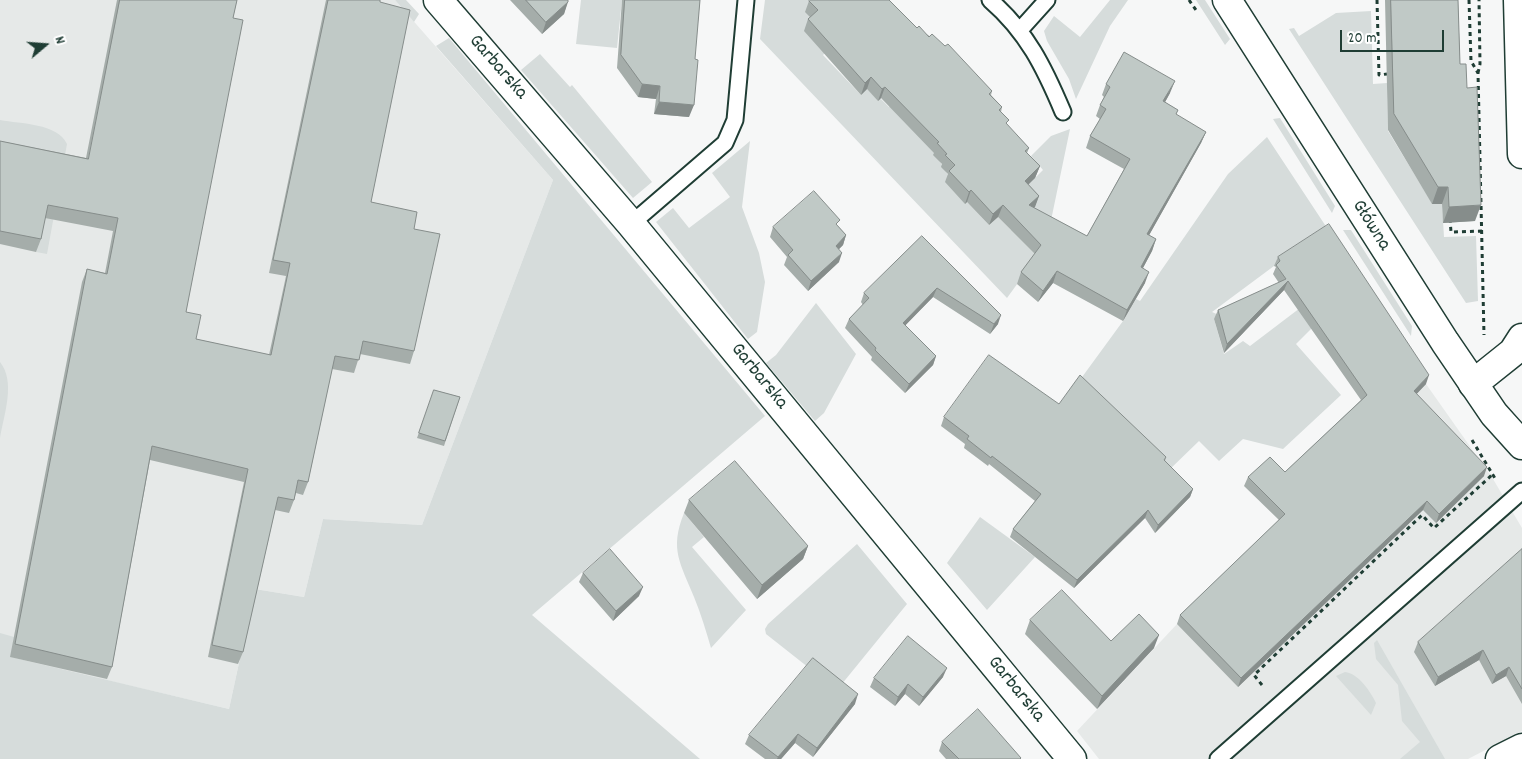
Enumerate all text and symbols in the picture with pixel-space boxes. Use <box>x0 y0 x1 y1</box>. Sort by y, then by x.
north arrow <box>20 20 70 70</box>
scale bar <box>1342 20 1446 52</box>
text: 20 m <box>1348 28 1376 50</box>
street label: Garbarska <box>462 31 532 105</box>
text: N <box>49 34 70 47</box>
street label: Główna <box>1345 196 1395 256</box>
street label: Garbarska <box>724 339 792 415</box>
street label: Garbarska <box>981 652 1049 728</box>

